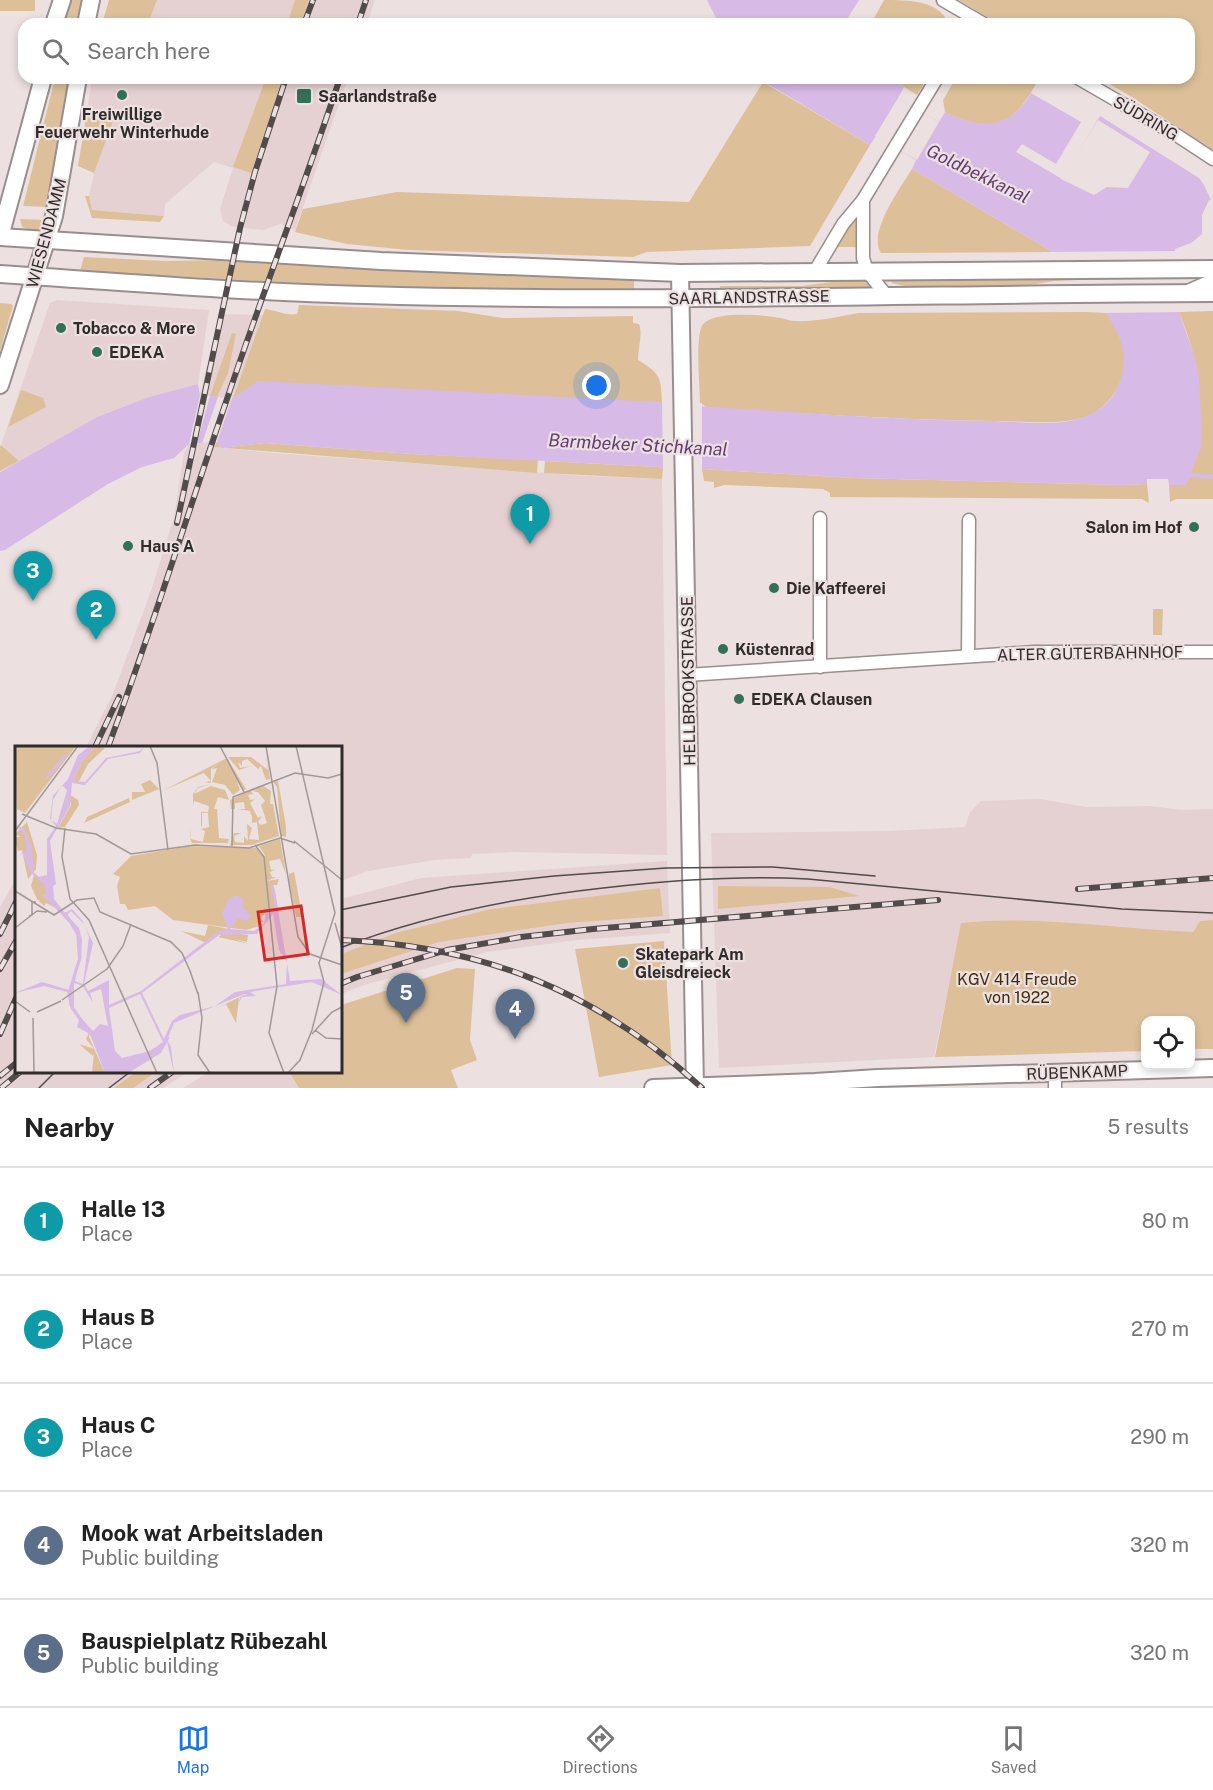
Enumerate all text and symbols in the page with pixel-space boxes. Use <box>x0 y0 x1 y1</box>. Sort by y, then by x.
search box <box>18 18 1195 84</box>
icon: search <box>39 35 72 68</box>
text: Search here <box>87 38 211 64</box>
marker: Saarlandstraße <box>295 87 313 105</box>
place label: Saarlandstraße <box>318 87 437 106</box>
marker: Freiwillige Feuerwehr Winterhude <box>115 88 129 102</box>
street label: SÜDRING <box>1110 91 1182 145</box>
place label: Freiwillige Feuerwehr Winterhude <box>35 105 209 142</box>
water label: Goldbekkanal <box>923 140 1033 208</box>
street label: WIESENDAMM <box>23 176 70 290</box>
street label: SAARLANDSTRASSE <box>668 287 830 308</box>
place label: Tobacco & More <box>73 319 195 338</box>
marker: Tobacco & More <box>54 321 68 335</box>
place label: EDEKA <box>109 343 165 362</box>
marker: EDEKA <box>90 345 104 359</box>
your location <box>582 371 611 400</box>
water label: Barmbeker Stichkanal <box>548 429 728 460</box>
pin: 1 <box>510 494 550 544</box>
place label: Salon im Hof <box>1085 518 1183 537</box>
marker: Salon im Hof <box>1187 520 1201 534</box>
place label: Haus A <box>140 537 195 556</box>
marker: Haus A <box>121 539 135 553</box>
pin: 3 <box>14 552 52 601</box>
place label: Die Kaffeerei <box>786 579 886 598</box>
marker: Die Kaffeerei <box>767 581 781 595</box>
pin: 2 <box>76 590 116 640</box>
street label: HELLBROOKSTRASSE <box>678 596 699 766</box>
place label: Küstenrad <box>735 640 814 659</box>
street label: ALTER GÜTERBAHNHOF <box>997 641 1183 665</box>
marker: Küstenrad <box>716 642 730 656</box>
place label: EDEKA Clausen <box>751 690 872 709</box>
marker: EDEKA Clausen <box>732 692 746 706</box>
inset map <box>15 746 342 1073</box>
place label: Skatepark Am Gleisdreieck <box>635 945 744 982</box>
marker: Skatepark Am Gleisdreieck <box>616 956 630 970</box>
park label: KGV 414 Freude von 1922 <box>957 970 1077 1007</box>
pin: 5 <box>386 974 426 1023</box>
pin: 4 <box>496 990 534 1039</box>
map controls <box>1141 1016 1195 1070</box>
button: locate <box>1141 1016 1195 1070</box>
street label: RÜBENKAMP <box>1026 1060 1128 1084</box>
text: Nearby <box>24 1112 114 1143</box>
text: 5 results <box>1107 1115 1189 1139</box>
text: Halle 13 <box>81 1196 165 1222</box>
text: 1 <box>39 1209 48 1233</box>
text: 80 m <box>1142 1209 1189 1233</box>
text: Place <box>81 1222 133 1246</box>
text: Haus B <box>81 1304 155 1330</box>
text: 2 <box>37 1317 50 1341</box>
text: 270 m <box>1131 1317 1189 1341</box>
text: Place <box>81 1330 133 1354</box>
text: Haus C <box>81 1412 156 1438</box>
text: 3 <box>37 1425 50 1449</box>
text: 290 m <box>1130 1425 1189 1449</box>
text: Place <box>81 1438 133 1462</box>
text: Mook wat Arbeitsladen <box>81 1520 323 1546</box>
text: 4 <box>37 1533 50 1557</box>
text: 320 m <box>1130 1533 1189 1557</box>
text: Public building <box>81 1546 219 1570</box>
text: Bauspielplatz Rübezahl <box>81 1628 328 1654</box>
text: 5 <box>37 1641 50 1665</box>
text: 320 m <box>1130 1641 1189 1665</box>
text: Public building <box>81 1654 219 1678</box>
tab: Map <box>177 1722 210 1777</box>
tab: Directions <box>563 1722 638 1777</box>
tab: Saved <box>991 1722 1036 1777</box>

